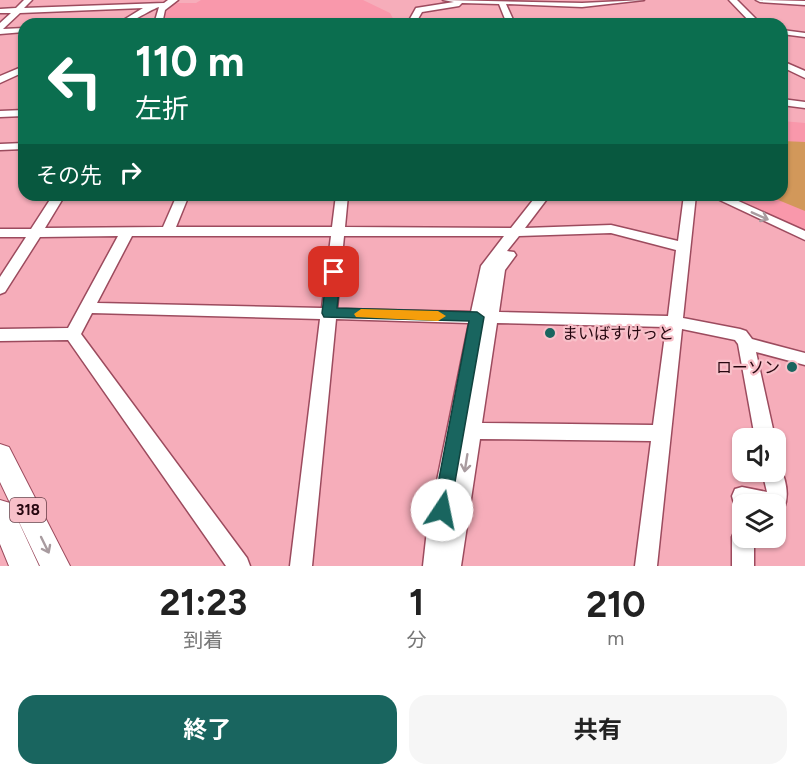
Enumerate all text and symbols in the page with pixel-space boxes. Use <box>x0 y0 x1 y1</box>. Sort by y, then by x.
text: 110 m <box>135 36 244 87</box>
icon: left <box>36 42 114 120</box>
text: 左折 <box>135 92 189 125</box>
icon: right <box>114 156 147 189</box>
text: その先 <box>36 162 102 189</box>
one-way arrow <box>750 211 768 222</box>
pin <box>308 246 359 297</box>
icon: arrive <box>317 255 350 288</box>
place label: まいばすけっと <box>562 324 674 343</box>
marker: まいばすけっと <box>543 326 557 340</box>
place label: ローソン <box>716 358 780 377</box>
marker: ローソン <box>785 360 799 374</box>
map controls <box>732 428 786 548</box>
button: sound <box>732 428 786 482</box>
one-way arrow <box>460 452 471 472</box>
position arrow <box>410 478 474 542</box>
button: layers <box>732 494 786 548</box>
road number: 318 <box>10 498 46 522</box>
one-way arrow <box>39 535 51 553</box>
text: 21:23 <box>159 581 247 624</box>
text: 1 <box>409 581 424 624</box>
text: 210 <box>586 583 646 626</box>
text: m <box>607 626 624 650</box>
text: 到着 <box>183 628 223 652</box>
text: 分 <box>407 628 427 652</box>
button: 終了 <box>18 695 397 764</box>
button: 共有 <box>409 695 787 764</box>

